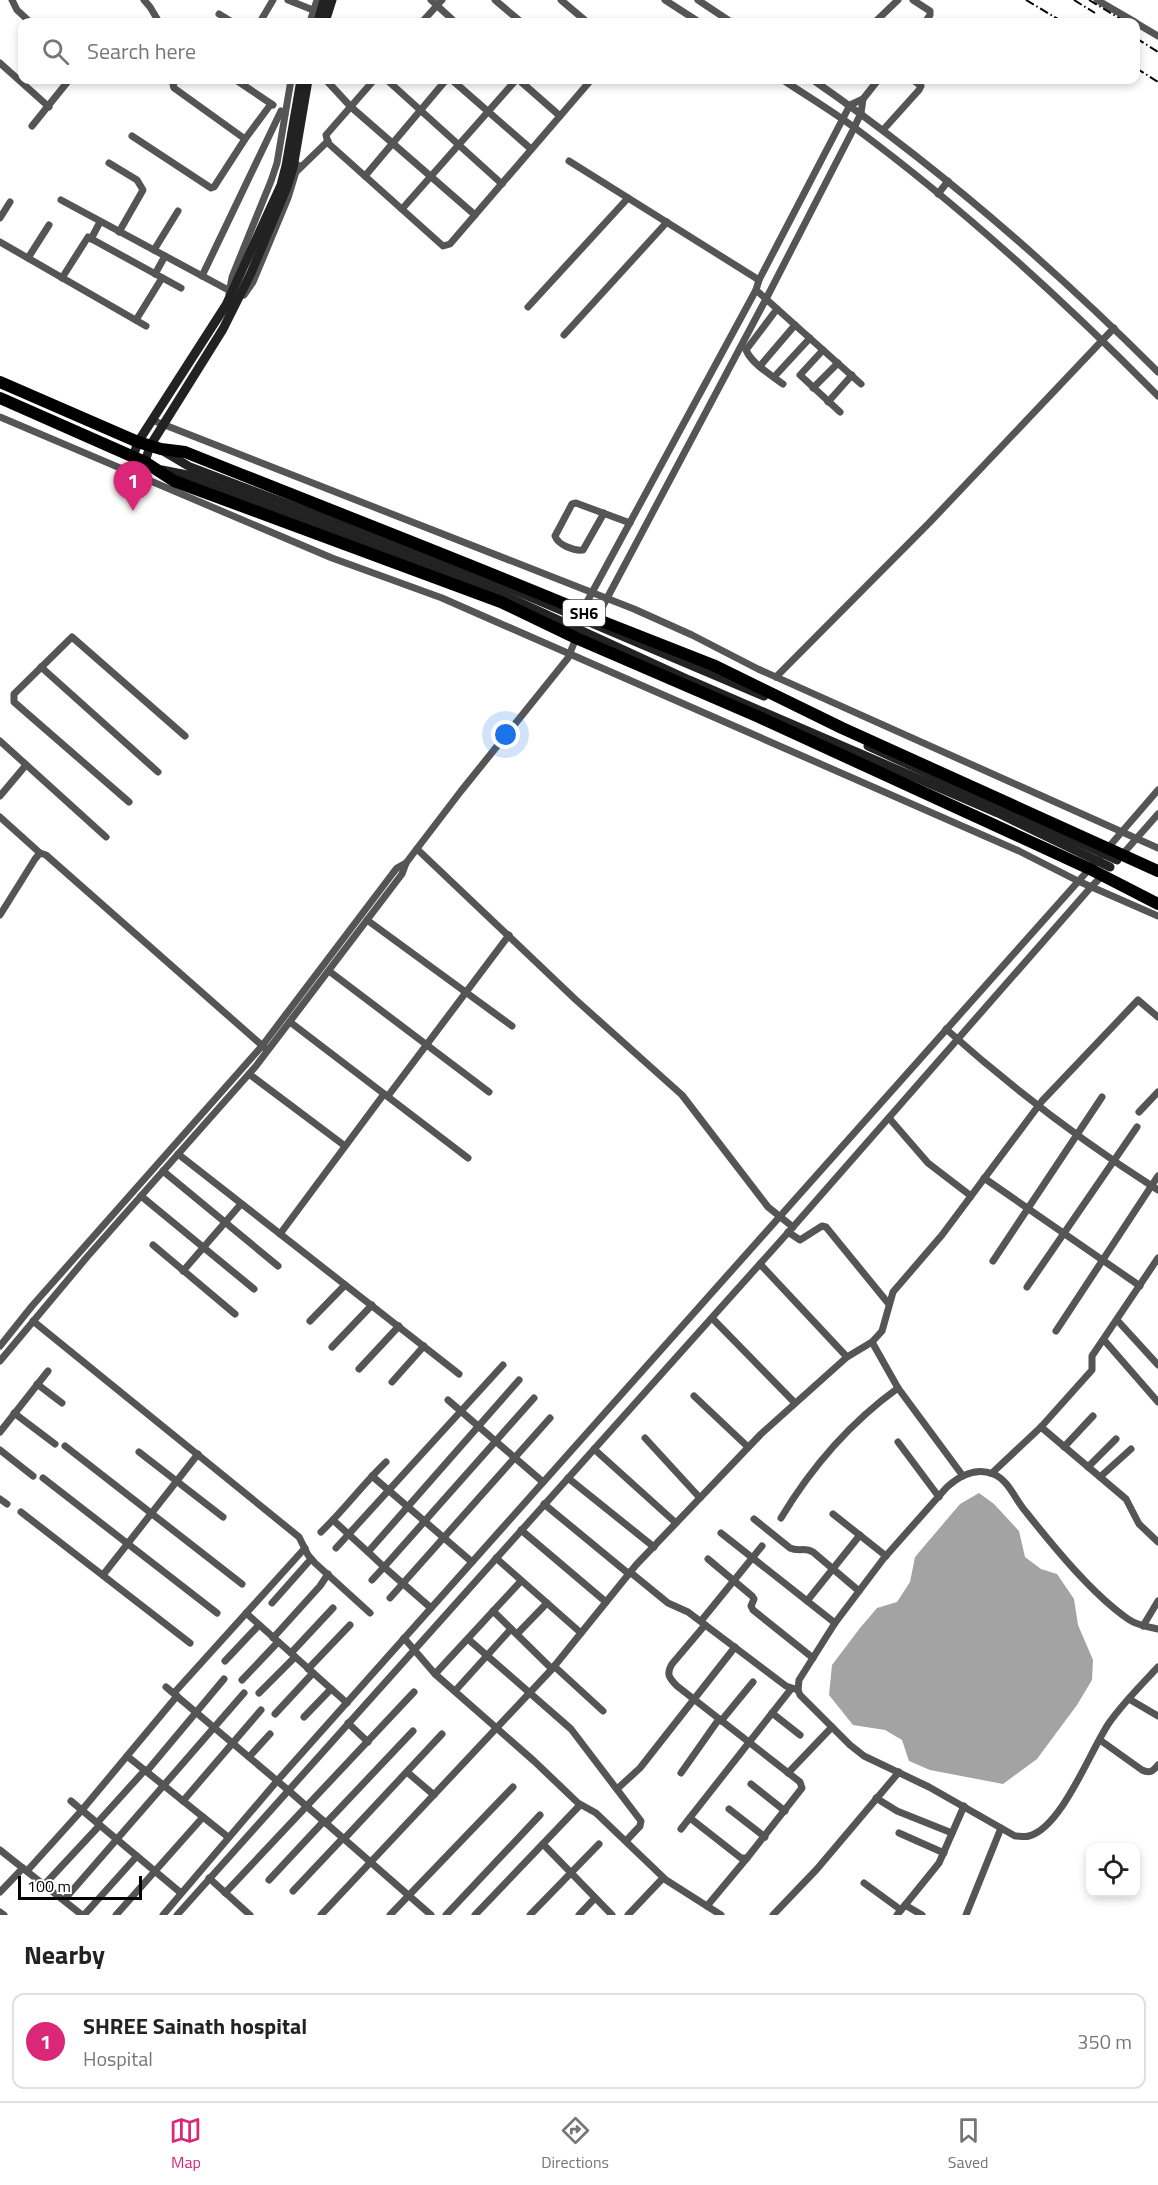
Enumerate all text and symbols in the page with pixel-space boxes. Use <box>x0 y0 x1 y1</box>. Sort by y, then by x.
search box <box>18 18 1140 84</box>
text: Search here <box>87 34 196 68</box>
icon: search <box>39 35 72 68</box>
pin: 1 <box>114 462 152 511</box>
road number: SH6 <box>563 600 605 626</box>
your location <box>491 720 520 749</box>
map controls <box>1086 1843 1140 1897</box>
button: locate <box>1086 1843 1140 1897</box>
scale bar <box>18 1873 142 1900</box>
text: 100 m <box>27 1874 71 1898</box>
text: Nearby <box>24 1935 105 1974</box>
text: SHREE Sainath hospital <box>83 2009 307 2043</box>
text: 1 <box>40 2026 51 2057</box>
text: 350 m <box>1077 2026 1132 2057</box>
text: Hospital <box>83 2043 153 2074</box>
tab: Map <box>169 2114 202 2174</box>
tab: Directions <box>541 2114 609 2174</box>
tab: Saved <box>948 2114 989 2174</box>

